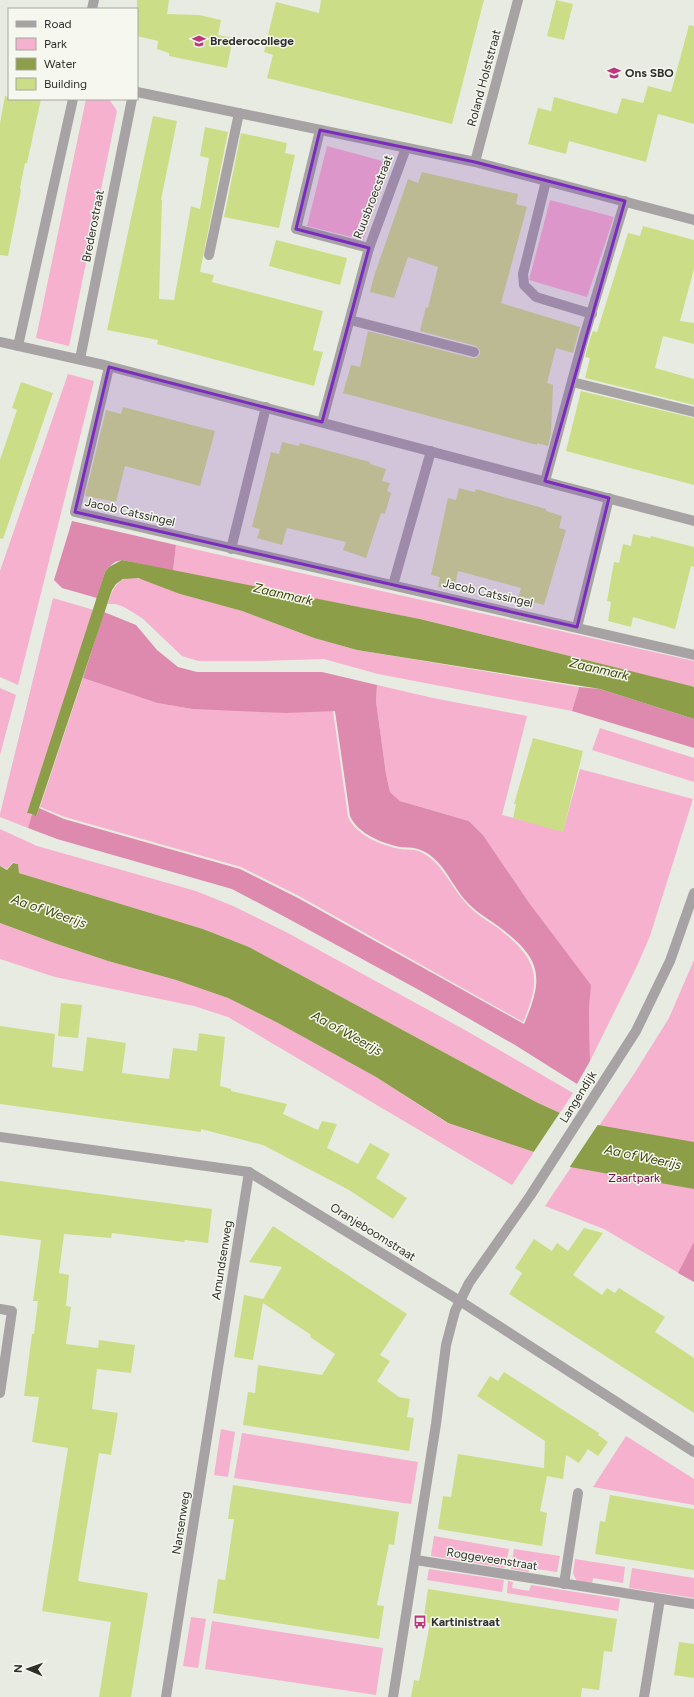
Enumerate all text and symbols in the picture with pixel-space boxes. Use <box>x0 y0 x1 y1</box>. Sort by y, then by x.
legend <box>8 8 138 100</box>
text: Road <box>44 17 72 31</box>
street label: Roland Holststraat <box>464 28 504 128</box>
school or university icon: Brederocollege <box>191 33 207 49</box>
place label: Brederocollege <box>210 34 294 48</box>
text: Park <box>44 37 67 51</box>
text: Water <box>44 57 76 71</box>
school or university icon: Ons SBO <box>606 65 622 81</box>
place label: Ons SBO <box>625 66 674 80</box>
text: Building <box>44 77 87 91</box>
street label: Ruusbroecstraat <box>351 153 396 241</box>
street label: Brederostraat <box>79 188 107 263</box>
street label: Jacob Catssingel <box>84 495 176 529</box>
street label: Jacob Catssingel <box>442 576 534 610</box>
water label: Zaanmark <box>252 580 315 608</box>
water label: Zaanmark <box>568 655 631 683</box>
water label: Aa of Weerijs <box>9 891 88 931</box>
water label: Aa of Weerijs <box>308 1007 385 1059</box>
street label: Langendijk <box>557 1068 599 1125</box>
water label: Aa of Weerijs <box>602 1141 683 1172</box>
park label: Zaartpark <box>608 1171 660 1185</box>
street label: Oranjeboomstraat <box>328 1200 419 1264</box>
street label: Amundsenweg <box>209 1219 235 1301</box>
street label: Nansenweg <box>169 1490 193 1556</box>
street label: Roggeveenstraat <box>446 1545 539 1573</box>
bus stop icon: Kartinistraat <box>412 1614 428 1630</box>
place label: Kartinistraat <box>431 1615 500 1629</box>
north arrow <box>8 1649 48 1689</box>
text: N <box>12 1664 25 1673</box>

